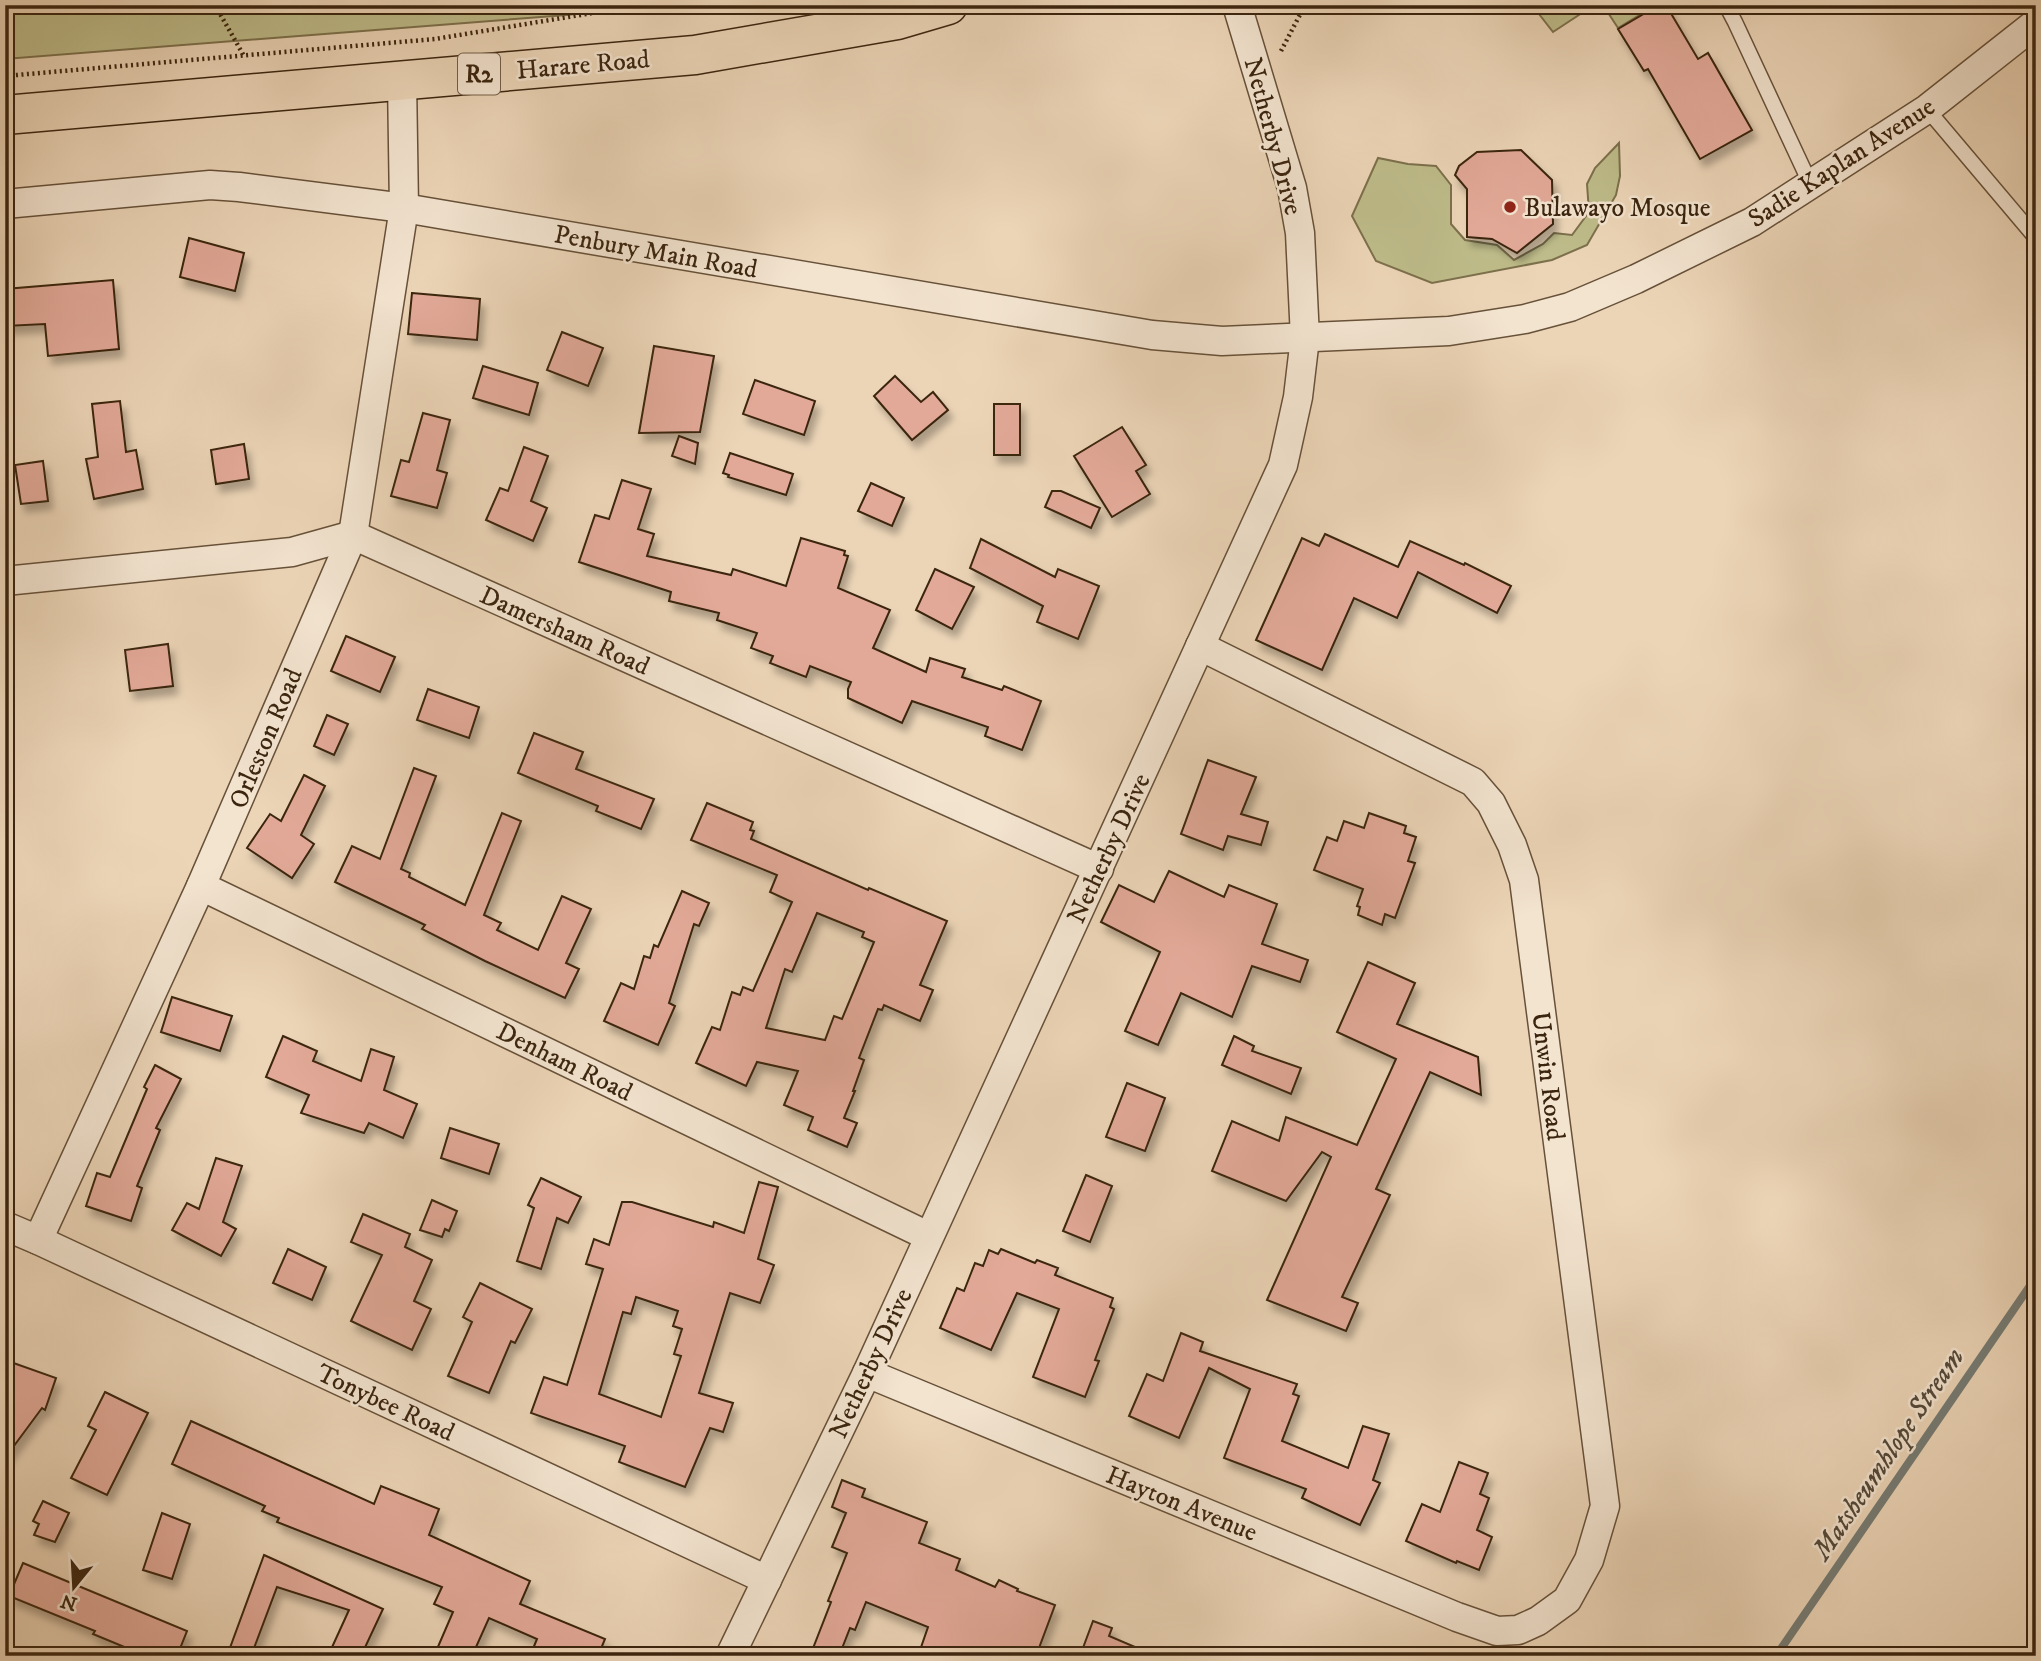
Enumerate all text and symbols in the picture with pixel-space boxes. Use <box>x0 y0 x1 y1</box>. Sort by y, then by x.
street label: Harare Road <box>515 43 651 88</box>
road number: R2 <box>458 54 500 94</box>
street label: Netherby Drive <box>1236 54 1309 219</box>
street label: Sadie Kaplan Avenue <box>1742 91 1941 236</box>
place label: Bulawayo Mosque <box>1524 192 1711 225</box>
marker: Bulawayo Mosque <box>1502 199 1518 215</box>
street label: Penbury Main Road <box>551 218 760 287</box>
street label: Damersham Road <box>474 579 655 684</box>
street label: Orleston Road <box>222 663 311 814</box>
street label: Netherby Drive <box>1060 768 1159 929</box>
street label: Unwin Road <box>1523 1010 1572 1142</box>
street label: Denham Road <box>491 1015 638 1109</box>
street label: Netherby Drive <box>822 1283 921 1444</box>
water label: Matsheumhlope Stream <box>1803 1341 1972 1568</box>
street label: Tonybee Road <box>311 1357 460 1450</box>
street label: Hayton Avenue <box>1101 1459 1262 1550</box>
north arrow <box>38 1552 108 1622</box>
text: N <box>58 1588 80 1615</box>

